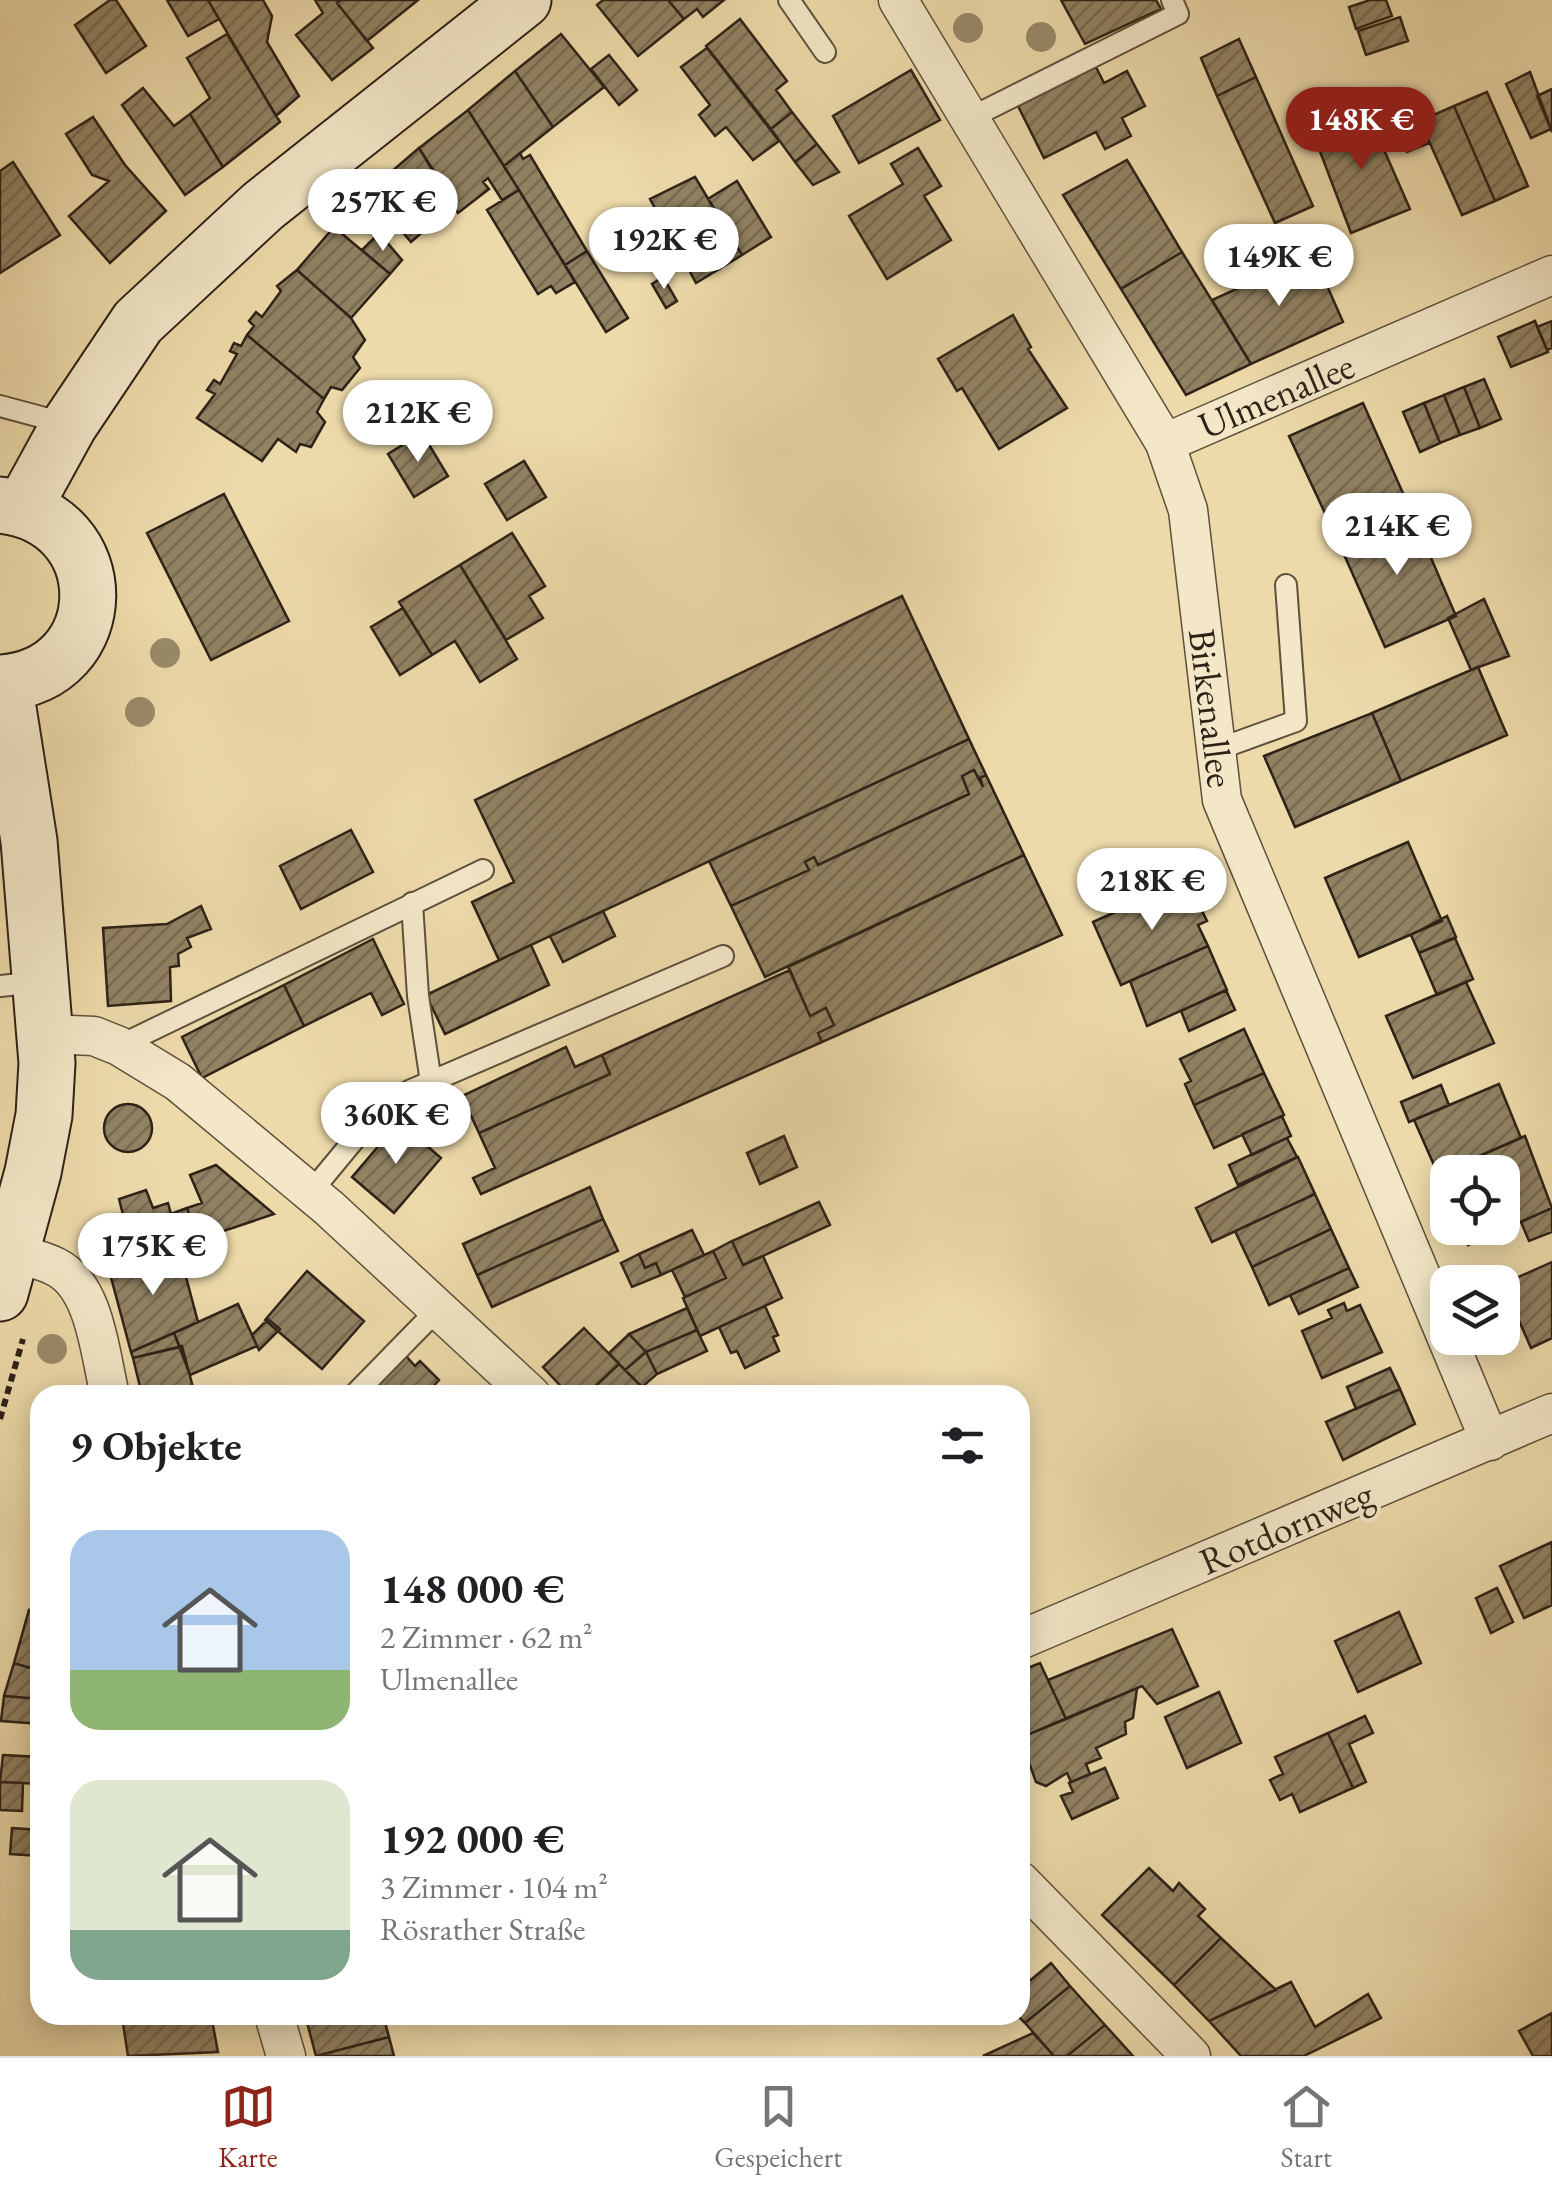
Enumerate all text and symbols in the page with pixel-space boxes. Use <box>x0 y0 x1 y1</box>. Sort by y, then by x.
pin: 148K € <box>1280 87 1442 172</box>
text: 148K € <box>1308 98 1414 140</box>
pin: 257K € <box>302 169 464 254</box>
text: 257K € <box>330 180 436 222</box>
pin: 192K € <box>583 207 745 292</box>
text: 192K € <box>611 218 717 260</box>
pin: 149K € <box>1198 224 1360 309</box>
text: 149K € <box>1226 235 1332 277</box>
street label: Ulmenallee <box>1191 340 1361 450</box>
pin: 212K € <box>337 380 499 465</box>
text: 212K € <box>365 391 471 433</box>
pin: 214K € <box>1316 493 1478 578</box>
text: 214K € <box>1344 504 1450 546</box>
street label: Birkenallee <box>1178 626 1246 790</box>
pin: 218K € <box>1071 848 1233 933</box>
text: 218K € <box>1099 859 1205 901</box>
pin: 360K € <box>315 1082 477 1167</box>
text: 360K € <box>343 1093 449 1135</box>
map controls <box>1430 1155 1520 1355</box>
button: locate <box>1430 1155 1520 1245</box>
pin: 175K € <box>72 1213 234 1298</box>
text: 175K € <box>100 1224 206 1266</box>
button: layers <box>1430 1265 1520 1355</box>
text: 9 Objekte <box>70 1418 242 1473</box>
icon: filters <box>935 1418 990 1473</box>
street label: Rotdornweg <box>1192 1468 1381 1586</box>
text: 148 000 € <box>380 1561 564 1616</box>
icon: home <box>150 1570 270 1690</box>
text: 2 Zimmer · 62 m² <box>380 1616 593 1658</box>
text: Ulmenallee <box>380 1658 518 1700</box>
text: 192 000 € <box>380 1811 564 1866</box>
icon: home <box>150 1820 270 1940</box>
text: 3 Zimmer · 104 m² <box>380 1866 608 1908</box>
text: Rösrather Straße <box>380 1908 586 1950</box>
tab: Karte <box>218 2079 278 2175</box>
tab: Gespeichert <box>714 2079 842 2175</box>
tab: Start <box>1279 2079 1334 2175</box>

